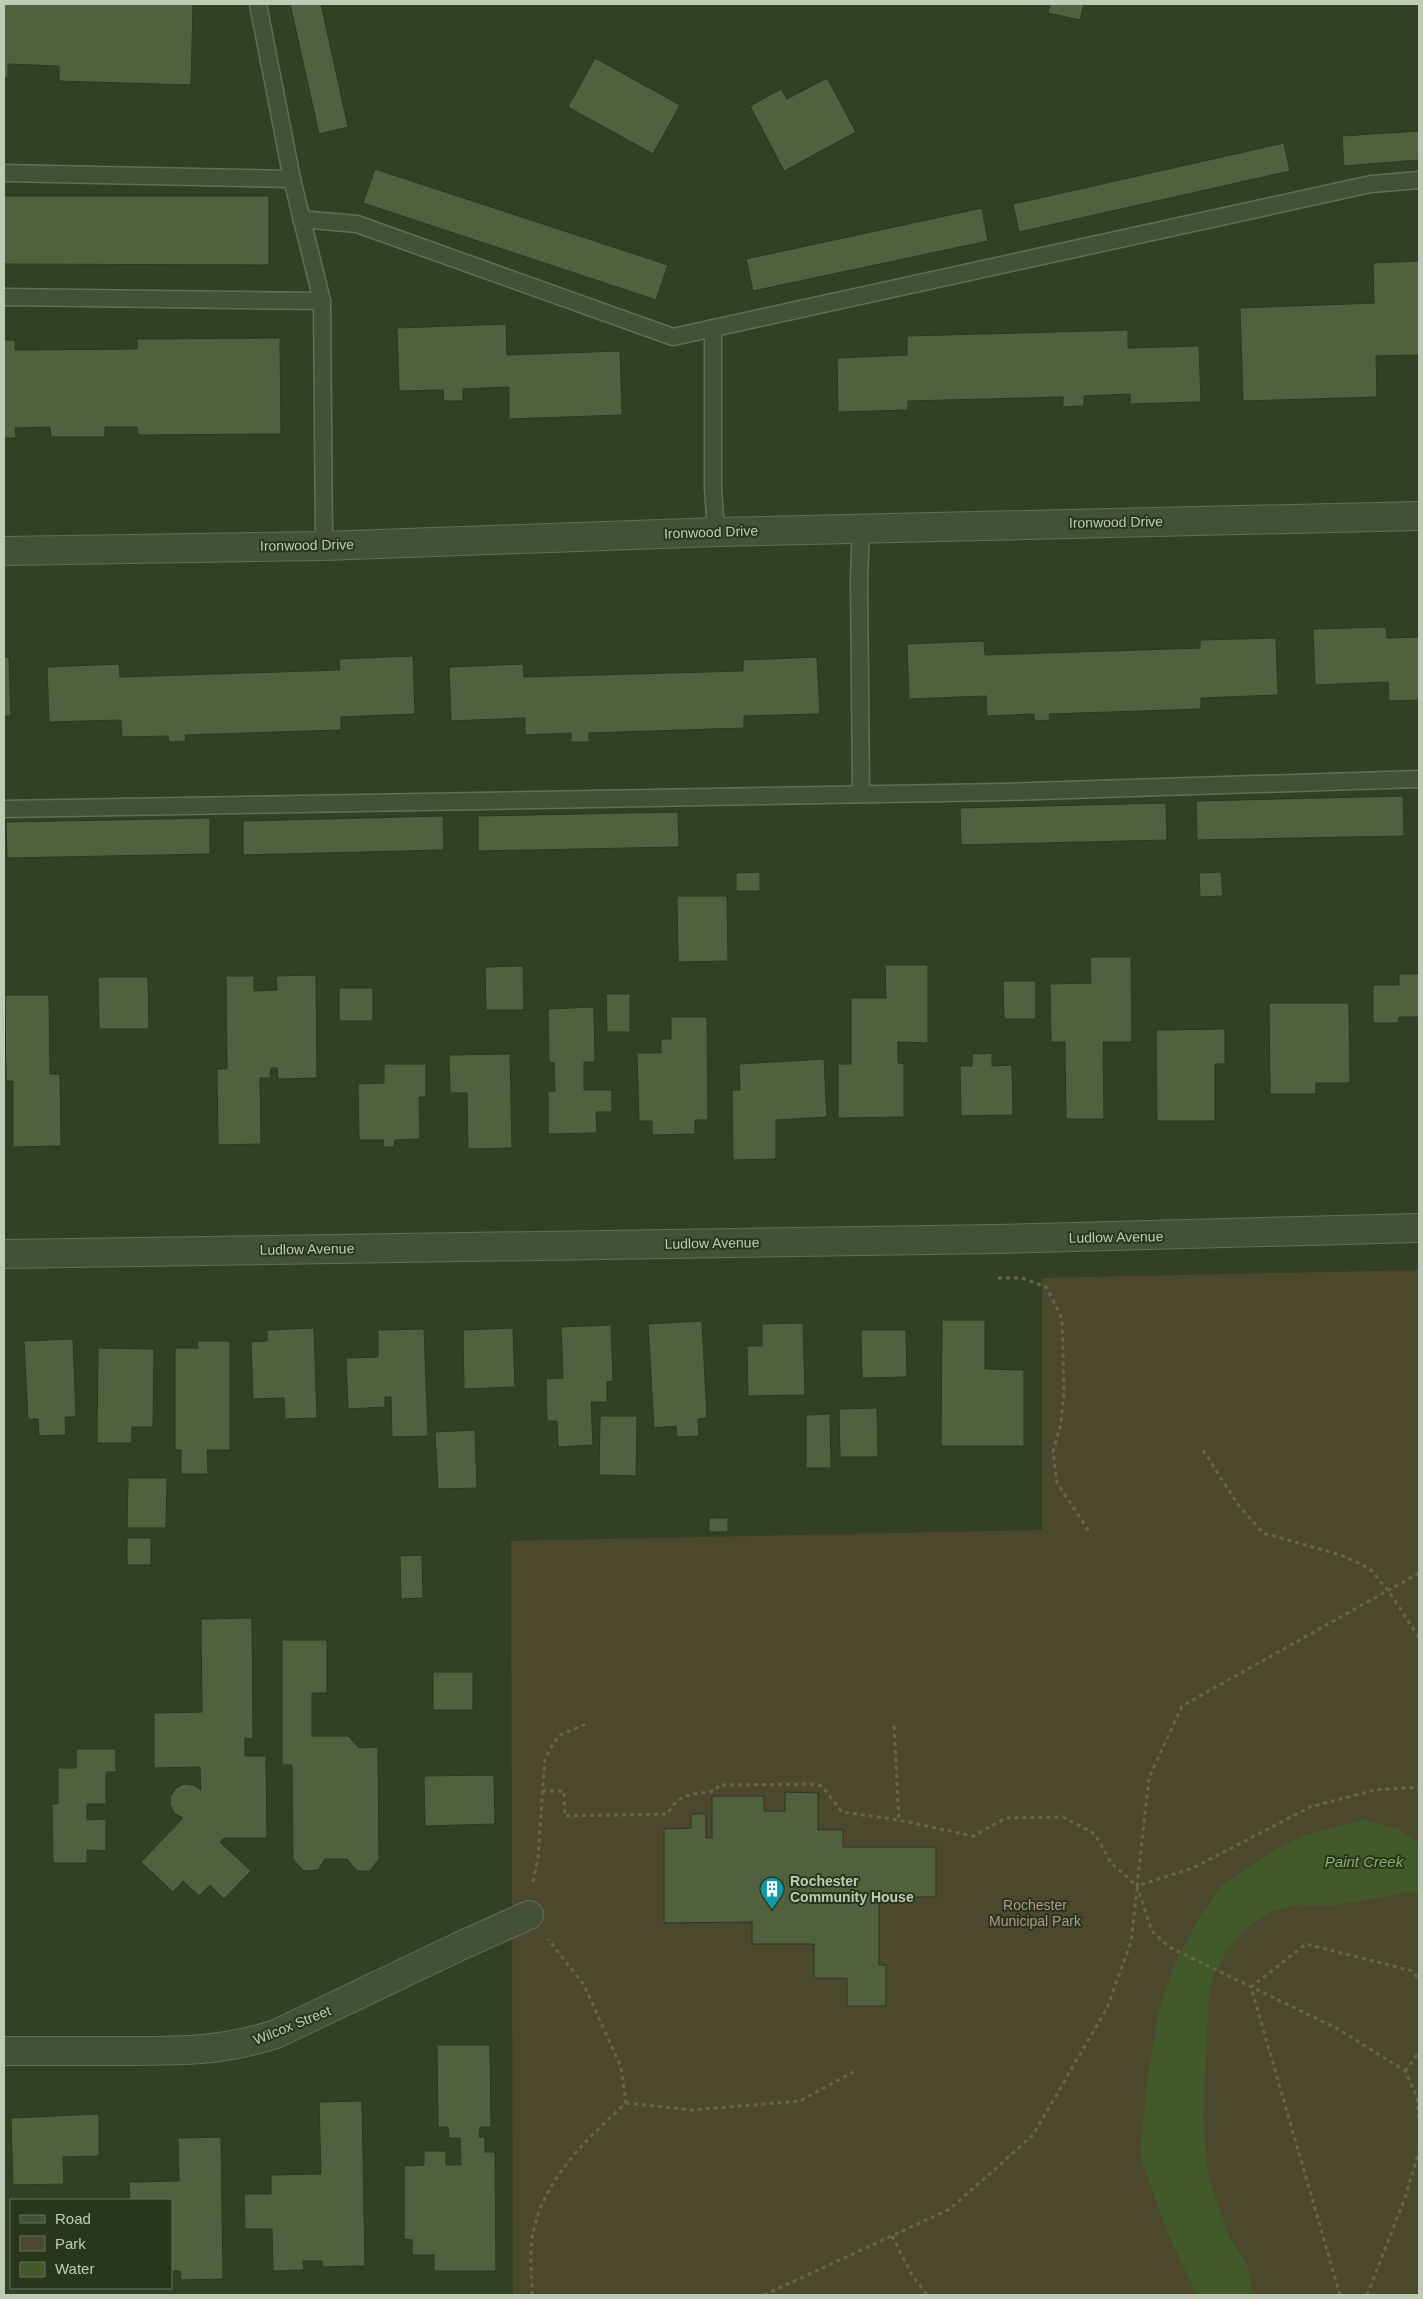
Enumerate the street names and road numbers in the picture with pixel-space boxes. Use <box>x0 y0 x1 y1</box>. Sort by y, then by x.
street label: Ironwood Drive <box>1069 513 1163 531</box>
street label: Ironwood Drive <box>664 522 759 542</box>
street label: Ironwood Drive <box>260 536 354 554</box>
street label: Ludlow Avenue <box>1069 1228 1164 1246</box>
street label: Ludlow Avenue <box>665 1234 760 1252</box>
street label: Ludlow Avenue <box>260 1240 355 1258</box>
street label: Wilcox Street <box>251 2002 333 2048</box>

